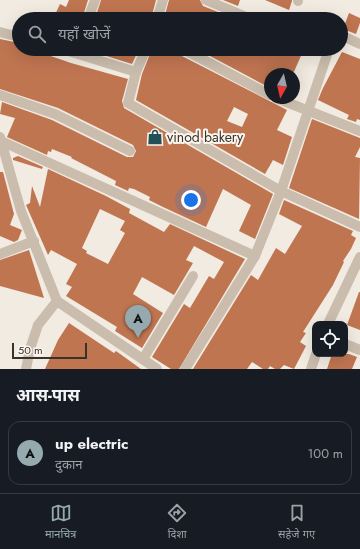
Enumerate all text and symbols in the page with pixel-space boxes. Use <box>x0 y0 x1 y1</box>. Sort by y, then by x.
search box <box>12 12 348 56</box>
icon: search <box>26 23 48 45</box>
text: यहाँ खोजें <box>58 23 110 45</box>
north arrow <box>264 68 300 104</box>
place label: vinod bakery <box>167 127 244 147</box>
shop icon: vinod bakery <box>146 128 164 146</box>
your location <box>181 190 201 210</box>
pin: A <box>125 305 151 338</box>
map controls <box>312 321 348 357</box>
button: locate <box>312 321 348 357</box>
scale bar <box>12 341 87 360</box>
text: 50 m <box>18 342 43 358</box>
text: आस-पास <box>16 383 80 407</box>
text: up electric <box>55 433 129 455</box>
text: A <box>25 444 35 463</box>
text: 100 m <box>308 444 343 463</box>
text: दुकान <box>55 455 82 474</box>
tab: मानचित्र <box>45 502 76 542</box>
tab: दिशा <box>166 502 188 542</box>
tab: सहेजे गए <box>278 502 315 542</box>

